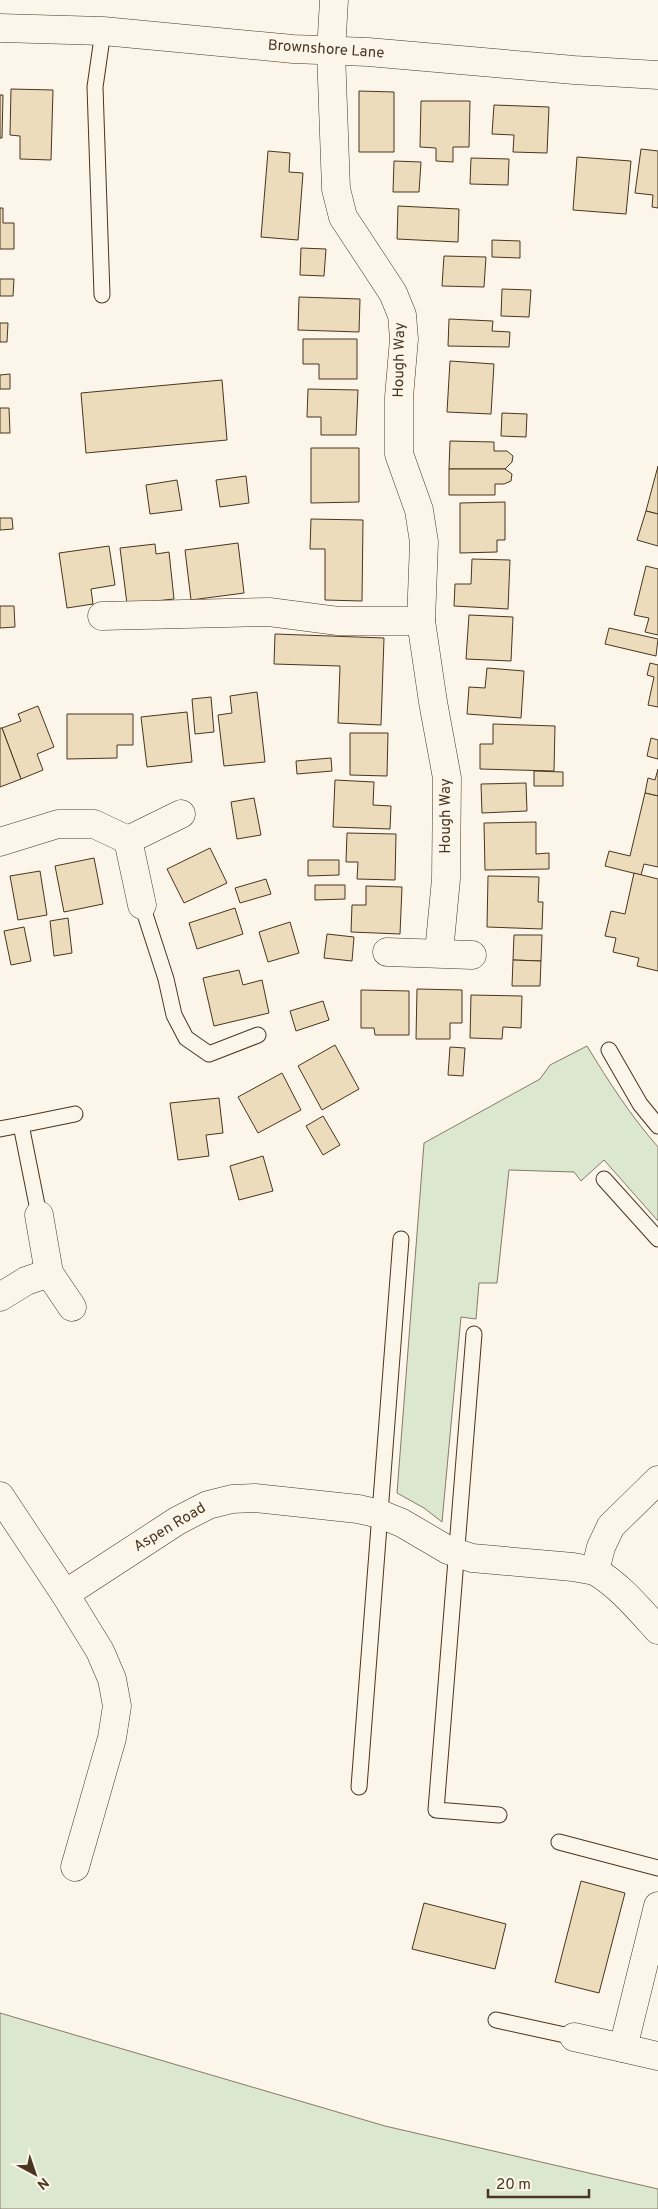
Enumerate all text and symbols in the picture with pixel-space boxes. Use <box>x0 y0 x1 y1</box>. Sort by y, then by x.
street label: Brownshore Lane <box>267 36 385 64</box>
street label: Hough Way <box>390 322 410 398</box>
street label: Hough Way <box>437 778 456 854</box>
street label: Aspen Road <box>130 1499 210 1557</box>
north arrow <box>10 2149 60 2199</box>
scale bar <box>488 2166 589 2198</box>
text: N <box>33 2173 52 2193</box>
text: 20 m <box>496 2176 531 2195</box>

